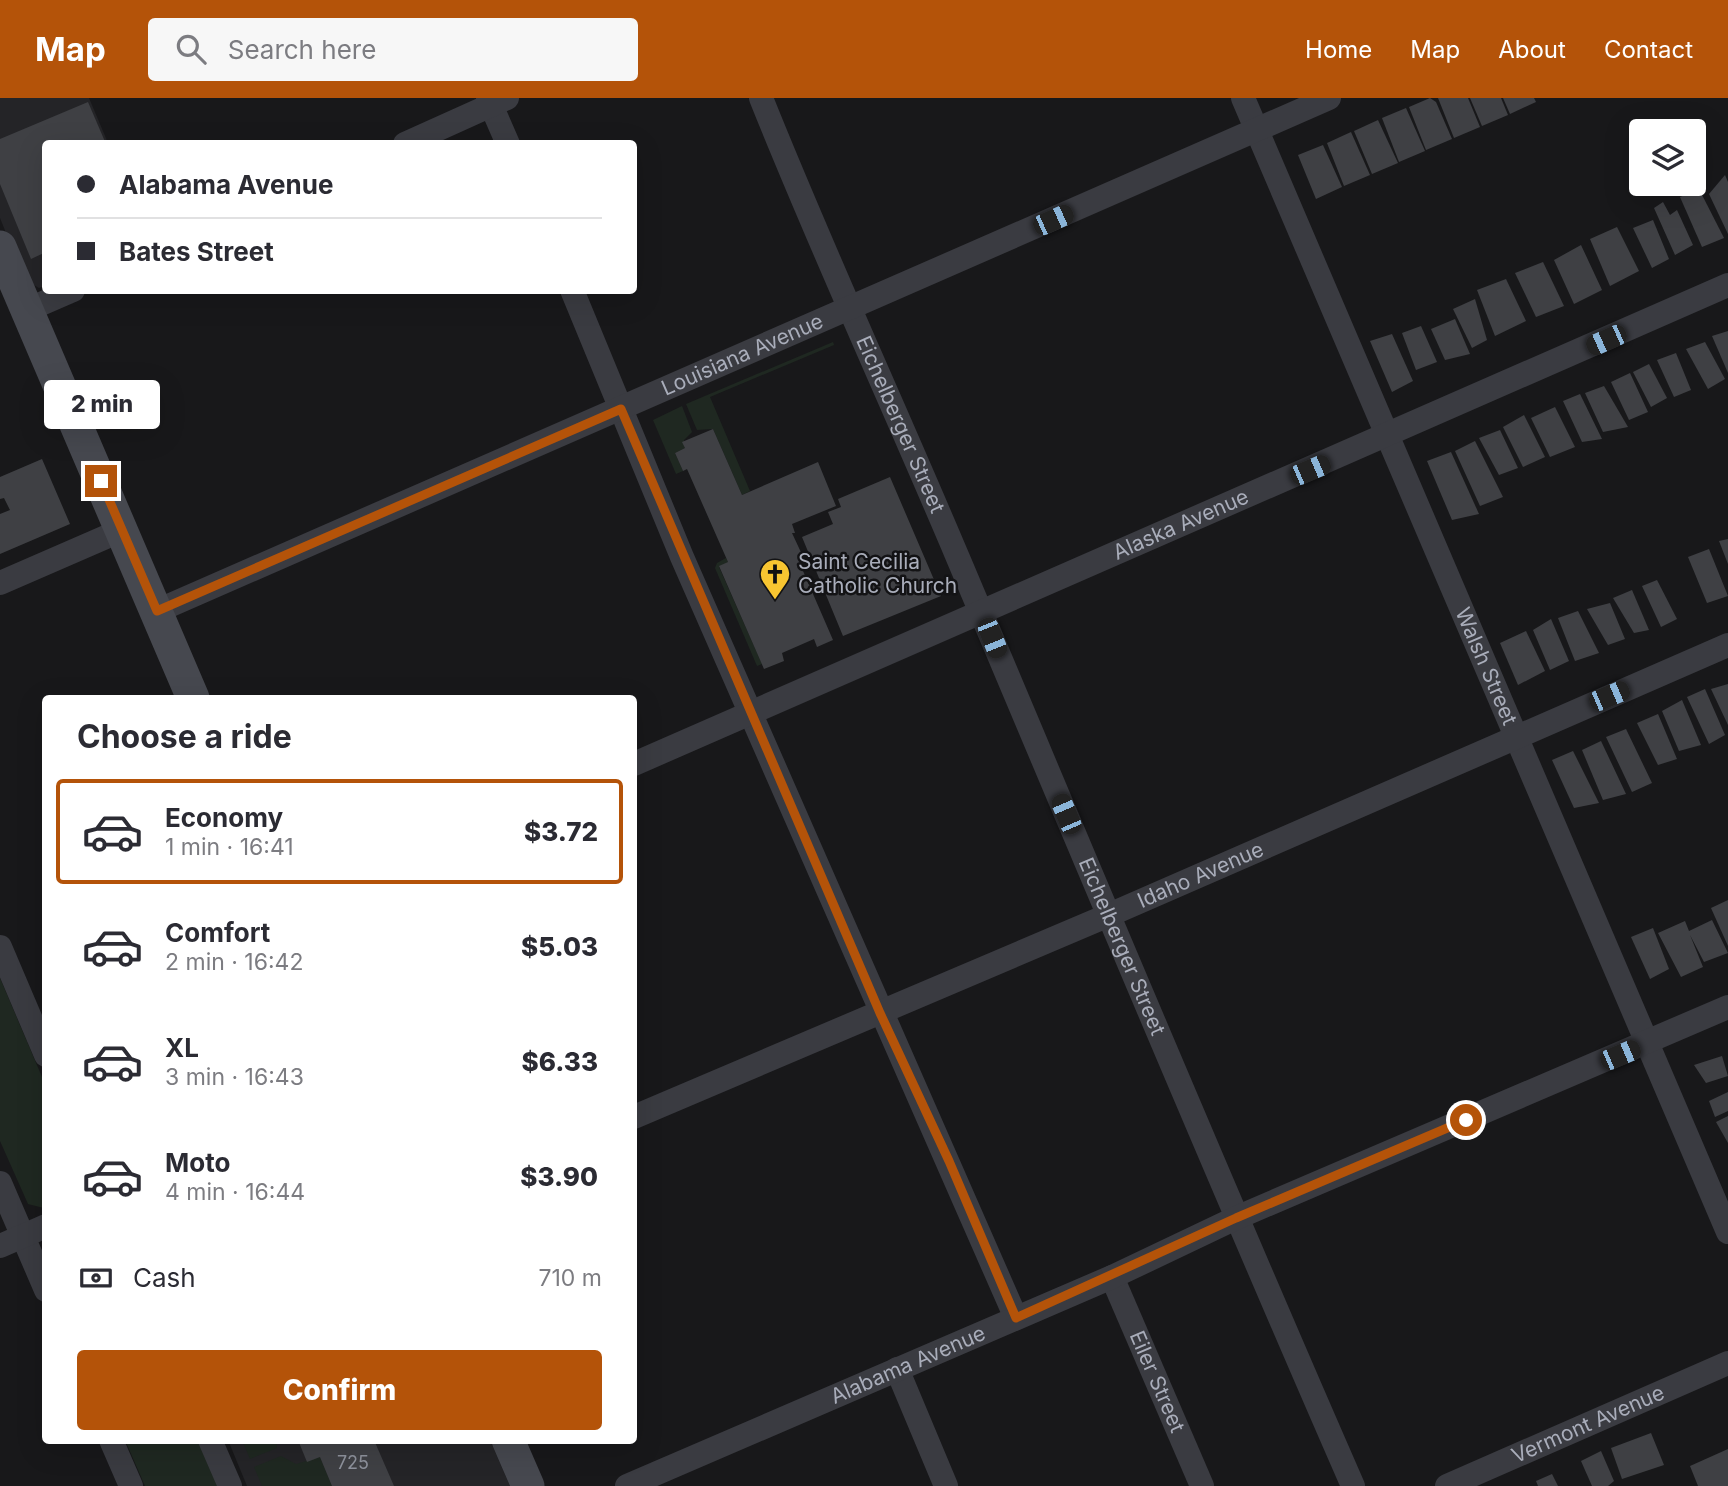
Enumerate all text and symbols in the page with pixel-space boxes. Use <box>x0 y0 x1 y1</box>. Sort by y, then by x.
search box <box>148 18 638 81</box>
text: Map <box>35 29 106 69</box>
icon: search <box>172 30 210 68</box>
text: Search here <box>228 34 376 65</box>
text: Home <box>1305 35 1372 64</box>
text: Map <box>1410 35 1460 64</box>
text: About <box>1498 35 1566 64</box>
text: Contact <box>1604 35 1693 64</box>
map controls <box>1629 119 1706 196</box>
button: layers <box>1629 119 1706 196</box>
text: Alabama Avenue <box>119 169 333 200</box>
car <box>1030 202 1077 238</box>
text: Bates Street <box>119 236 274 267</box>
street label: Louisiana Avenue <box>658 308 827 401</box>
car <box>1583 322 1630 358</box>
street label: Eichelberger Street <box>851 332 950 517</box>
callout: 2 min <box>43 380 159 428</box>
text: 2 min <box>71 390 133 418</box>
car <box>1287 452 1334 488</box>
route end <box>85 465 117 497</box>
street label: Alaska Avenue <box>1109 483 1252 565</box>
place label: Saint Cecilia Catholic Church <box>798 549 957 598</box>
church icon: Saint Cecilia Catholic Church <box>758 557 792 601</box>
street label: Walsh Street <box>1450 604 1523 729</box>
car <box>975 615 1010 661</box>
car <box>1586 678 1633 714</box>
text: Choose a ride <box>77 717 292 756</box>
car <box>1049 791 1084 837</box>
icon: car <box>81 800 144 863</box>
text: Economy <box>165 802 283 833</box>
text: $3.72 <box>524 816 598 847</box>
text: 1 min · 16:41 <box>165 833 294 861</box>
street label: Idaho Avenue <box>1133 836 1267 913</box>
street label: Eichelberger Street <box>1074 854 1171 1039</box>
icon: car <box>81 915 144 978</box>
text: Comfort <box>165 917 270 948</box>
text: $5.03 <box>521 931 598 962</box>
text: 2 min · 16:42 <box>165 948 304 976</box>
icon: car <box>81 1030 144 1093</box>
text: XL <box>165 1032 199 1063</box>
car <box>1597 1037 1644 1073</box>
text: $6.33 <box>522 1046 598 1077</box>
text: 3 min · 16:43 <box>165 1063 304 1091</box>
route start <box>1450 1104 1482 1136</box>
icon: car <box>81 1145 144 1208</box>
text: Moto <box>165 1147 230 1178</box>
text: $3.90 <box>520 1161 598 1192</box>
text: 4 min · 16:44 <box>165 1178 305 1206</box>
icon: cash <box>77 1259 115 1297</box>
text: Cash <box>133 1262 196 1293</box>
text: 710 m <box>539 1264 602 1292</box>
street label: Alabama Avenue <box>827 1320 989 1409</box>
street label: Eiler Street <box>1125 1327 1190 1436</box>
button: Confirm <box>77 1350 602 1430</box>
street label: Vermont Avenue <box>1508 1379 1668 1468</box>
house number: 725 <box>337 1452 369 1473</box>

